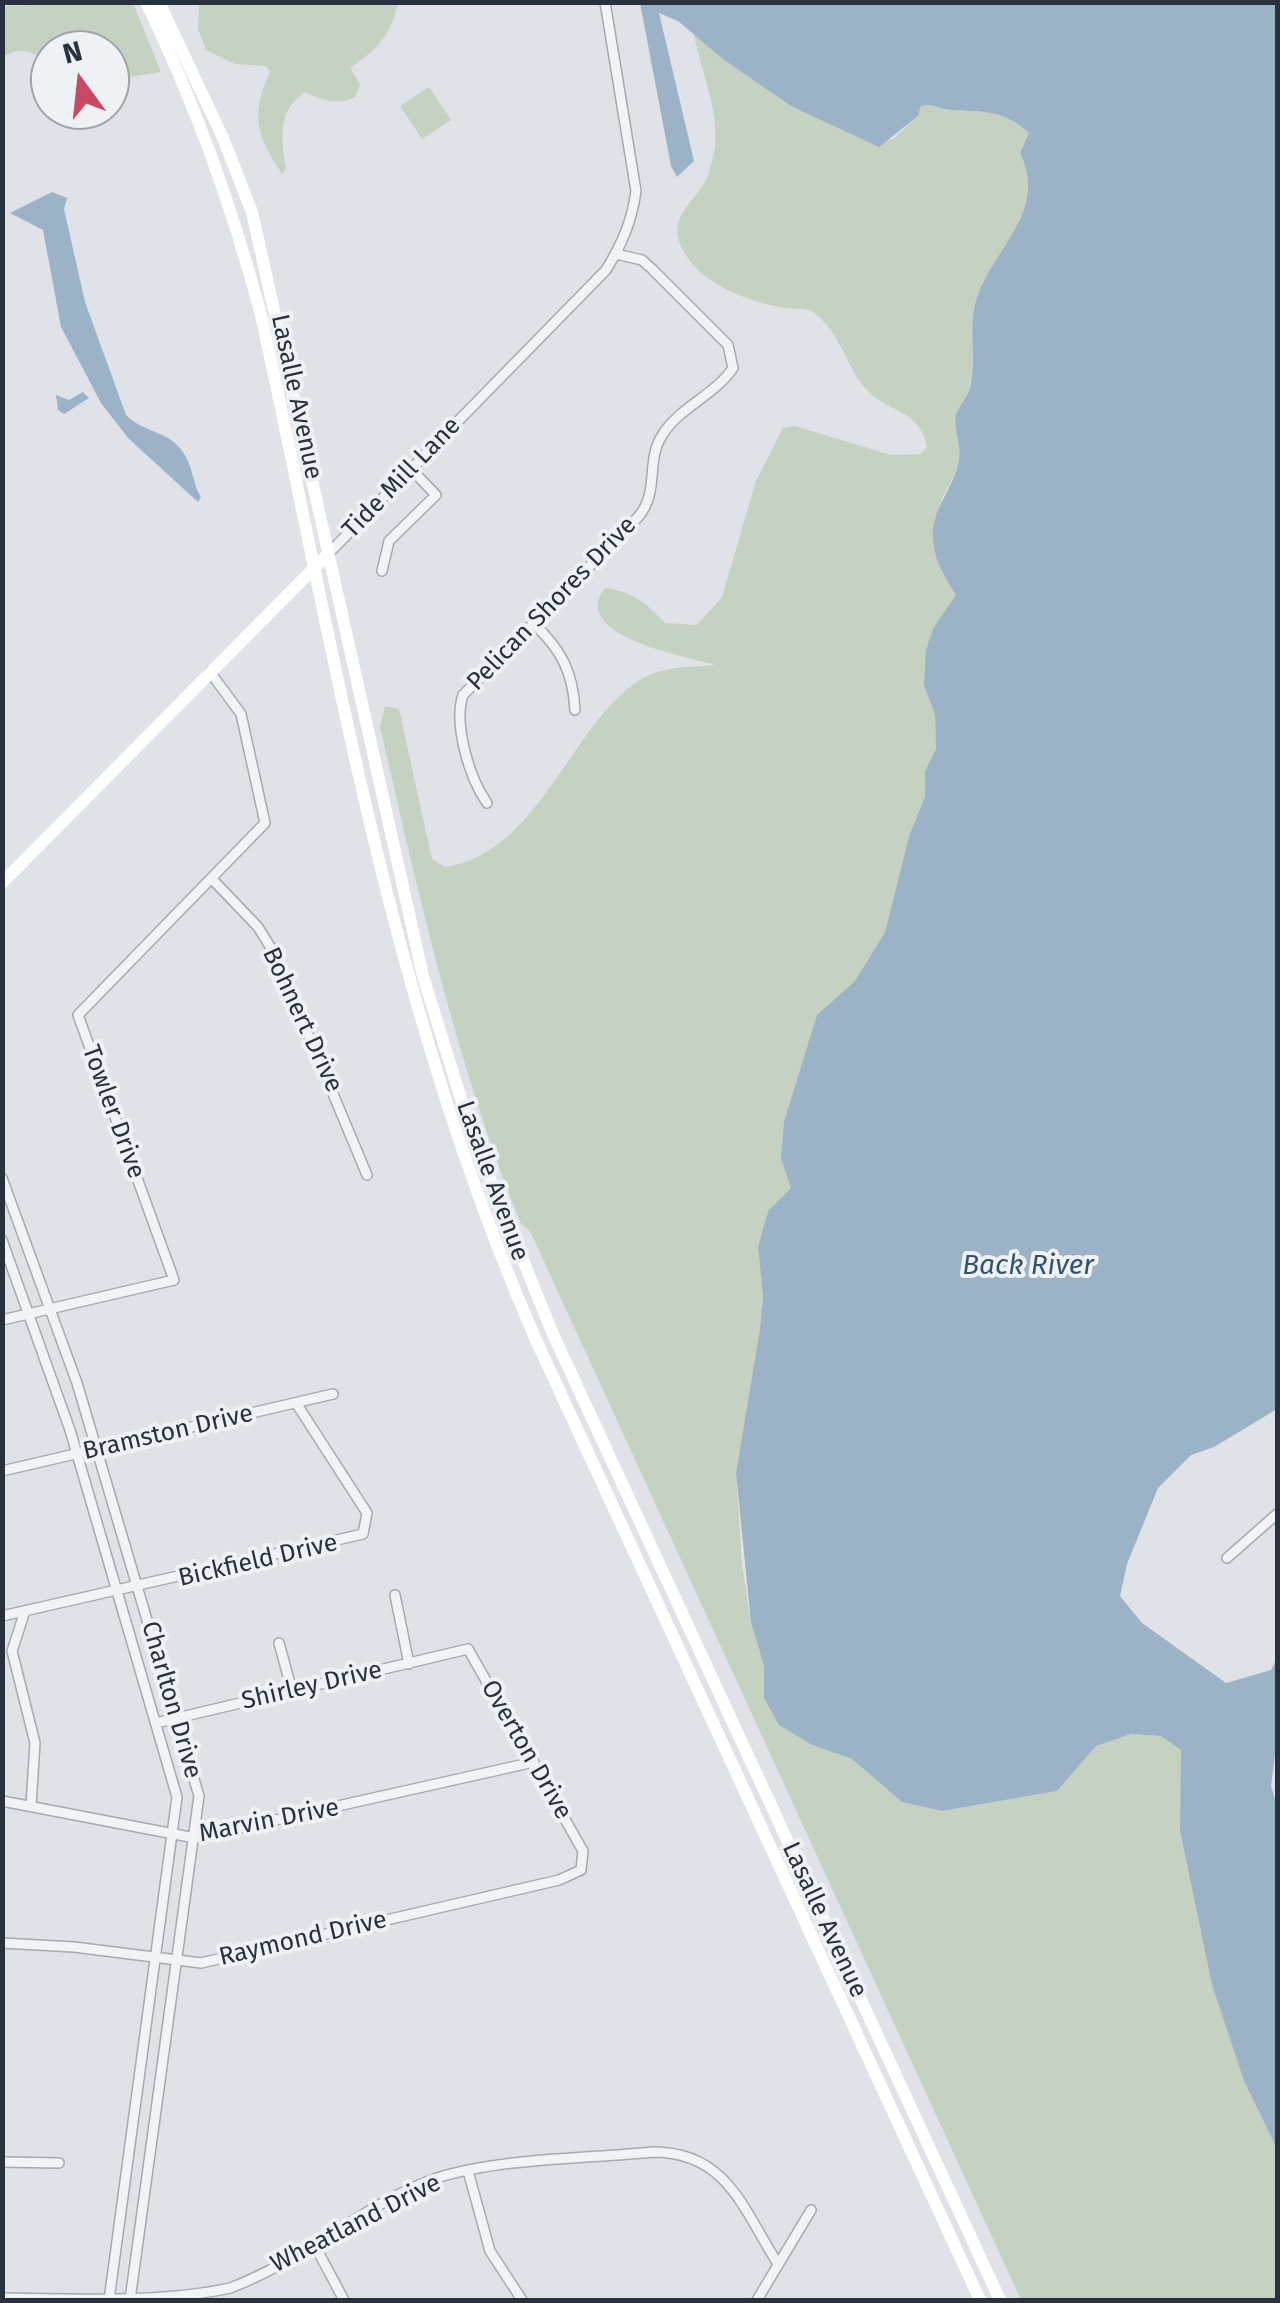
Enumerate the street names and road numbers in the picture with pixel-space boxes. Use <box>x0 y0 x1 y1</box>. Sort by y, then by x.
street label: Lasalle Avenue <box>264 312 328 482</box>
street label: Tide Mill Lane <box>337 411 467 545</box>
street label: Pelican Shores Drive <box>461 511 643 697</box>
street label: Bohnert Drive <box>255 943 349 1097</box>
street label: Towler Drive <box>75 1041 151 1183</box>
street label: Lasalle Avenue <box>449 1097 535 1265</box>
street label: Bramston Drive <box>80 1399 256 1467</box>
street label: Bickfield Drive <box>176 1528 340 1594</box>
street label: Charlton Drive <box>134 1618 208 1782</box>
street label: Shirley Drive <box>239 1655 385 1717</box>
street label: Overton Drive <box>474 1675 578 1825</box>
street label: Marvin Drive <box>196 1793 342 1849</box>
street label: Lasalle Avenue <box>775 1837 873 2003</box>
street label: Raymond Drive <box>216 1905 390 1973</box>
street label: Wheatland Drive <box>266 2168 446 2280</box>

